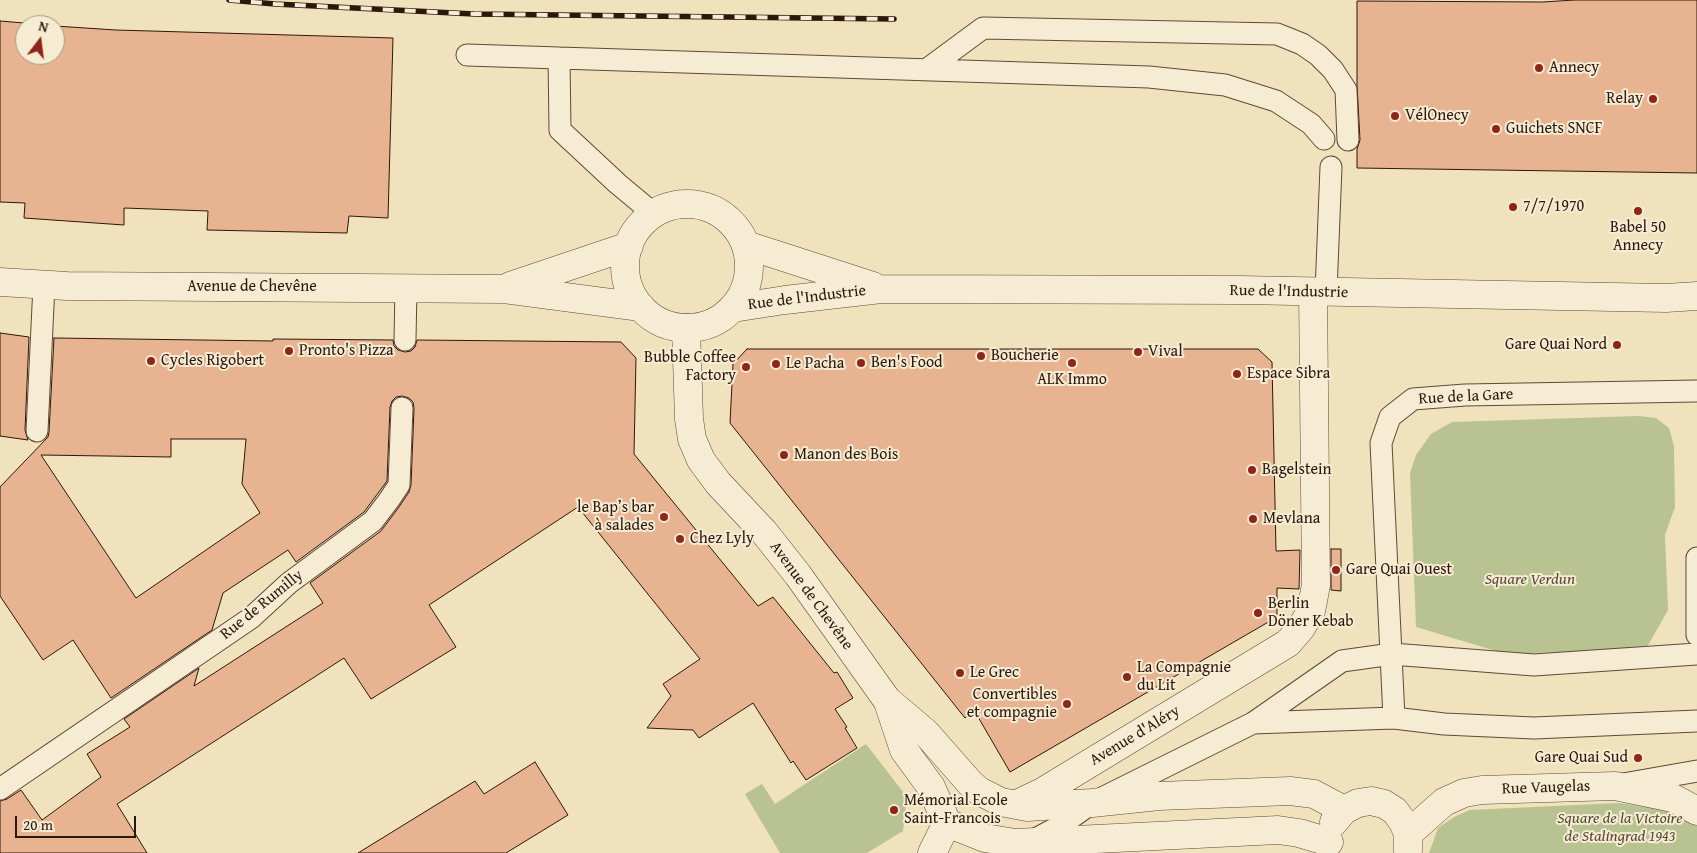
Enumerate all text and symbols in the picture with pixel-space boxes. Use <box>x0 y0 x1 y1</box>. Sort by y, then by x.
north arrow <box>15 15 65 65</box>
text: N <box>37 16 51 37</box>
place label: Annecy <box>1549 58 1599 78</box>
marker: Annecy <box>1533 62 1545 74</box>
place label: Relay <box>1606 89 1643 109</box>
marker: Relay <box>1647 93 1659 105</box>
place label: VélOnecy <box>1405 106 1469 126</box>
marker: VélOnecy <box>1389 110 1401 122</box>
place label: Guichets SNCF <box>1506 119 1602 139</box>
marker: Guichets SNCF <box>1490 123 1502 135</box>
place label: 7/7/1970 <box>1523 197 1584 217</box>
marker: 7/7/1970 <box>1507 201 1519 213</box>
marker: Babel 50 Annecy <box>1632 205 1644 217</box>
place label: Babel 50 Annecy <box>1610 218 1666 256</box>
street label: Avenue de Chevêne <box>187 277 317 297</box>
street label: Rue de l'Industrie <box>747 281 867 315</box>
street label: Rue de l'Industrie <box>1229 281 1349 303</box>
place label: Gare Quai Nord <box>1505 335 1607 355</box>
marker: Gare Quai Nord <box>1611 339 1623 351</box>
place label: Pronto's Pizza <box>299 341 394 361</box>
place label: Vival <box>1148 342 1183 362</box>
marker: Pronto's Pizza <box>283 345 295 357</box>
place label: Boucherie <box>991 346 1059 366</box>
marker: Vival <box>1132 346 1144 358</box>
place label: Bubble Coffee Factory <box>644 348 736 386</box>
marker: Boucherie <box>975 350 987 362</box>
place label: Cycles Rigobert <box>161 351 264 371</box>
place label: Ben's Food <box>871 353 943 373</box>
place label: Le Pacha <box>786 354 844 374</box>
marker: Cycles Rigobert <box>145 355 157 367</box>
marker: Ben's Food <box>855 357 867 369</box>
marker: ALK Immo <box>1066 357 1078 369</box>
marker: Le Pacha <box>770 358 782 370</box>
marker: Bubble Coffee Factory <box>740 361 752 373</box>
place label: Espace Sibra <box>1247 364 1330 384</box>
marker: Espace Sibra <box>1231 368 1243 380</box>
place label: ALK Immo <box>1037 370 1107 390</box>
street label: Rue de la Gare <box>1418 385 1514 409</box>
place label: Manon des Bois <box>794 445 898 465</box>
marker: Manon des Bois <box>778 449 790 461</box>
place label: Bagelstein <box>1262 460 1332 480</box>
marker: Bagelstein <box>1246 464 1258 476</box>
place label: le Bap’s bar à salades <box>577 498 654 536</box>
place label: Mevlana <box>1263 509 1320 529</box>
marker: le Bap’s bar à salades <box>658 511 670 523</box>
marker: Mevlana <box>1247 513 1259 525</box>
place label: Chez Lyly <box>690 529 754 549</box>
marker: Chez Lyly <box>674 533 686 545</box>
street label: Avenue de Chevêne <box>765 538 857 654</box>
place label: Gare Quai Ouest <box>1346 560 1452 580</box>
marker: Gare Quai Ouest <box>1330 564 1342 576</box>
street label: Rue de Rumilly <box>217 566 307 644</box>
park label: Square Verdun <box>1485 570 1575 590</box>
place label: Berlin Döner Kebab <box>1268 594 1354 632</box>
marker: Berlin Döner Kebab <box>1252 607 1264 619</box>
place label: La Compagnie du Lit <box>1137 658 1231 696</box>
place label: Le Grec <box>970 663 1019 683</box>
marker: Le Grec <box>954 667 966 679</box>
marker: La Compagnie du Lit <box>1121 671 1133 683</box>
place label: Convertibles et compagnie <box>967 685 1057 723</box>
marker: Convertibles et compagnie <box>1061 698 1073 710</box>
street label: Avenue d'Aléry <box>1087 702 1183 770</box>
place label: Gare Quai Sud <box>1535 748 1628 768</box>
marker: Gare Quai Sud <box>1632 752 1644 764</box>
street label: Rue Vaugelas <box>1501 777 1591 799</box>
place label: Mémorial Ecole Saint-Francois <box>904 791 1008 829</box>
marker: Mémorial Ecole Saint-Francois <box>888 804 900 816</box>
scale bar <box>18 806 139 838</box>
park label: Square de la Victoire de Stalingrad 1943 <box>1557 809 1683 847</box>
text: 20 m <box>23 814 53 835</box>

